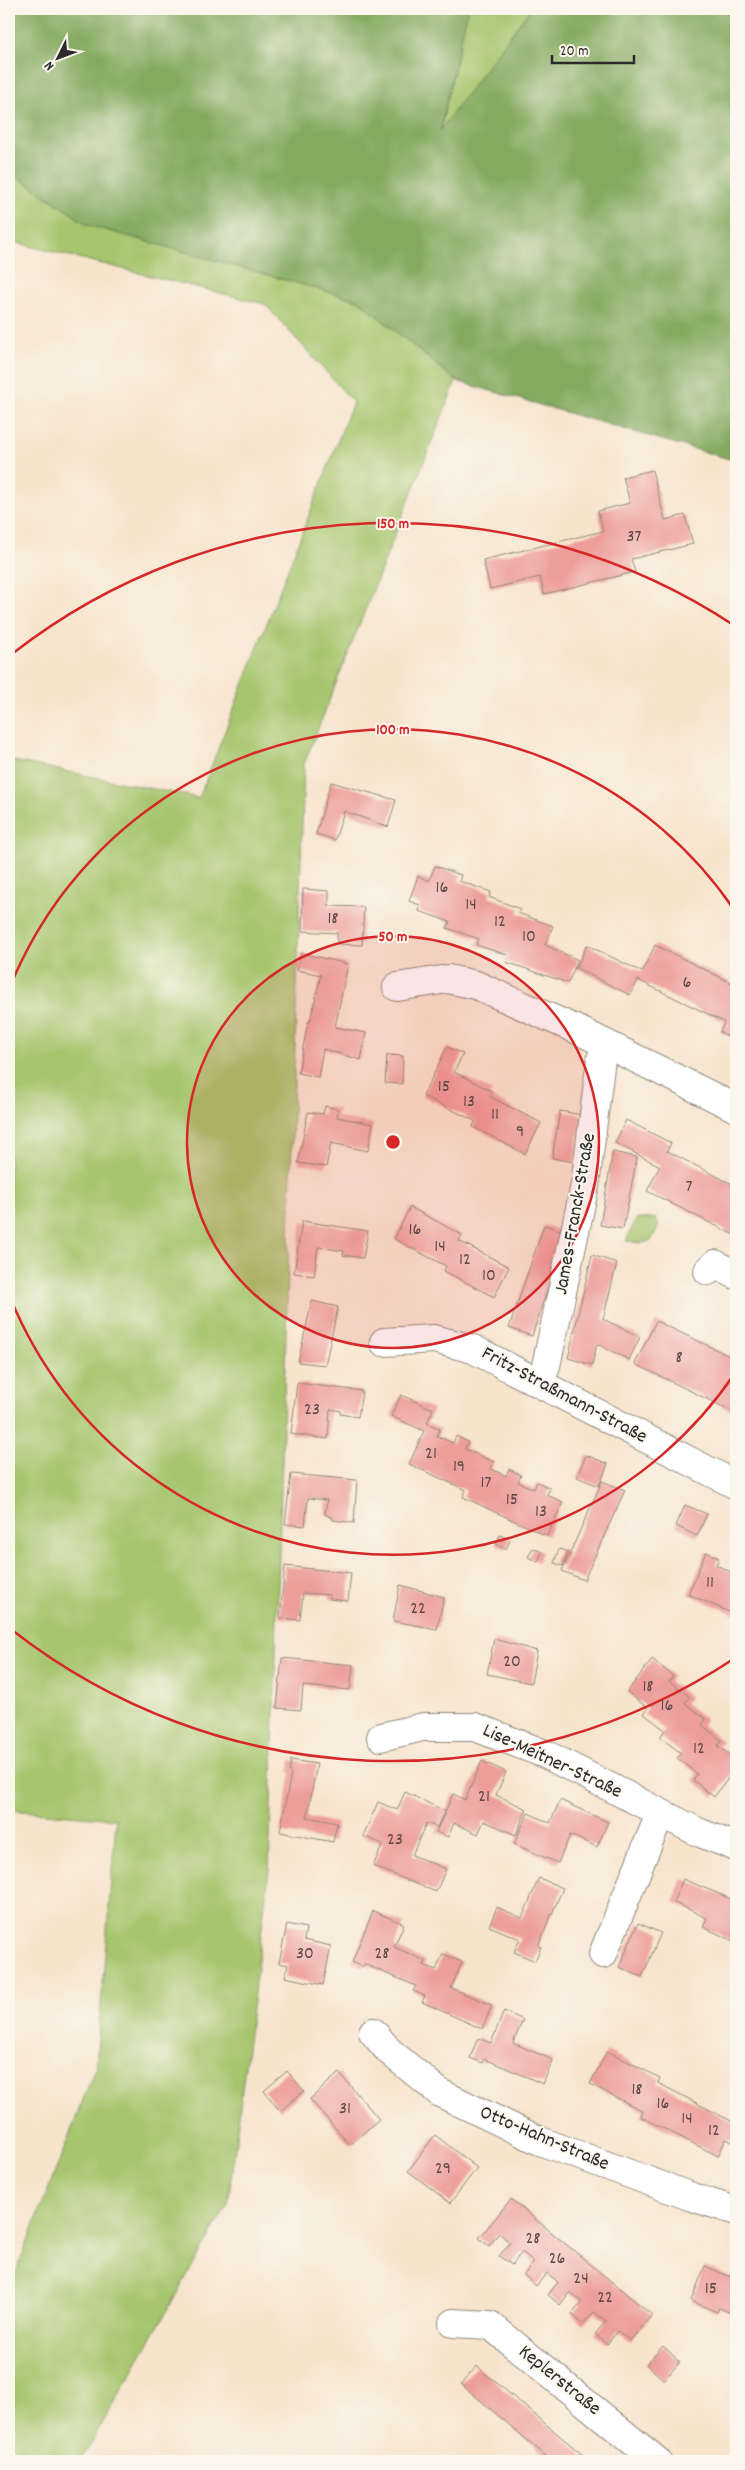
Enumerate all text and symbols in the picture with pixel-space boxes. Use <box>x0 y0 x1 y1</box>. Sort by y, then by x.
north arrow <box>32 32 82 82</box>
scale bar <box>552 32 635 64</box>
text: 20 m <box>560 41 588 63</box>
text: N <box>40 56 60 75</box>
text: 150 m <box>377 514 409 536</box>
house number: 37 <box>627 525 642 550</box>
text: 100 m <box>376 720 410 742</box>
house number: 16 <box>436 876 448 901</box>
house number: 14 <box>465 893 477 918</box>
house number: 18 <box>327 907 339 932</box>
house number: 12 <box>494 910 506 935</box>
house number: 10 <box>522 925 536 950</box>
text: 50 m <box>379 927 407 949</box>
house number: 6 <box>683 971 691 996</box>
house number: 15 <box>438 1075 450 1100</box>
house number: 13 <box>463 1090 475 1115</box>
house number: 11 <box>491 1103 499 1128</box>
house number: 9 <box>516 1120 524 1145</box>
street label: James-Franck-Straße <box>548 1131 604 1297</box>
centre of rings <box>384 1133 402 1151</box>
house number: 7 <box>686 1175 693 1200</box>
house number: 16 <box>409 1218 421 1243</box>
house number: 14 <box>434 1235 446 1260</box>
house number: 12 <box>459 1248 471 1273</box>
house number: 10 <box>482 1264 496 1289</box>
street label: Fritz-Straßmann-Straße <box>476 1340 652 1452</box>
house number: 8 <box>675 1346 683 1371</box>
house number: 23 <box>304 1398 320 1423</box>
house number: 21 <box>425 1442 437 1467</box>
house number: 19 <box>453 1455 465 1480</box>
house number: 17 <box>481 1471 492 1496</box>
house number: 15 <box>506 1488 518 1513</box>
house number: 13 <box>535 1500 547 1525</box>
house number: 11 <box>706 1571 714 1596</box>
house number: 22 <box>410 1597 426 1622</box>
house number: 20 <box>503 1650 521 1675</box>
house number: 18 <box>642 1675 654 1700</box>
house number: 16 <box>661 1694 673 1719</box>
street label: Lise-Meitner-Straße <box>478 1717 627 1807</box>
house number: 12 <box>693 1737 705 1762</box>
house number: 21 <box>478 1785 490 1810</box>
house number: 23 <box>387 1828 403 1853</box>
house number: 30 <box>296 1942 314 1967</box>
house number: 28 <box>374 1942 390 1967</box>
house number: 18 <box>631 2078 643 2103</box>
house number: 16 <box>657 2092 669 2117</box>
house number: 31 <box>339 2097 351 2122</box>
street label: Otto-Hahn-Straße <box>475 2099 613 2179</box>
house number: 14 <box>681 2107 693 2132</box>
house number: 12 <box>708 2119 720 2144</box>
house number: 29 <box>435 2157 451 2182</box>
house number: 28 <box>525 2227 541 2252</box>
house number: 26 <box>549 2247 565 2272</box>
house number: 24 <box>573 2267 589 2292</box>
house number: 15 <box>705 2277 717 2302</box>
house number: 22 <box>597 2286 613 2311</box>
street label: Keplerstraße <box>512 2339 606 2423</box>

